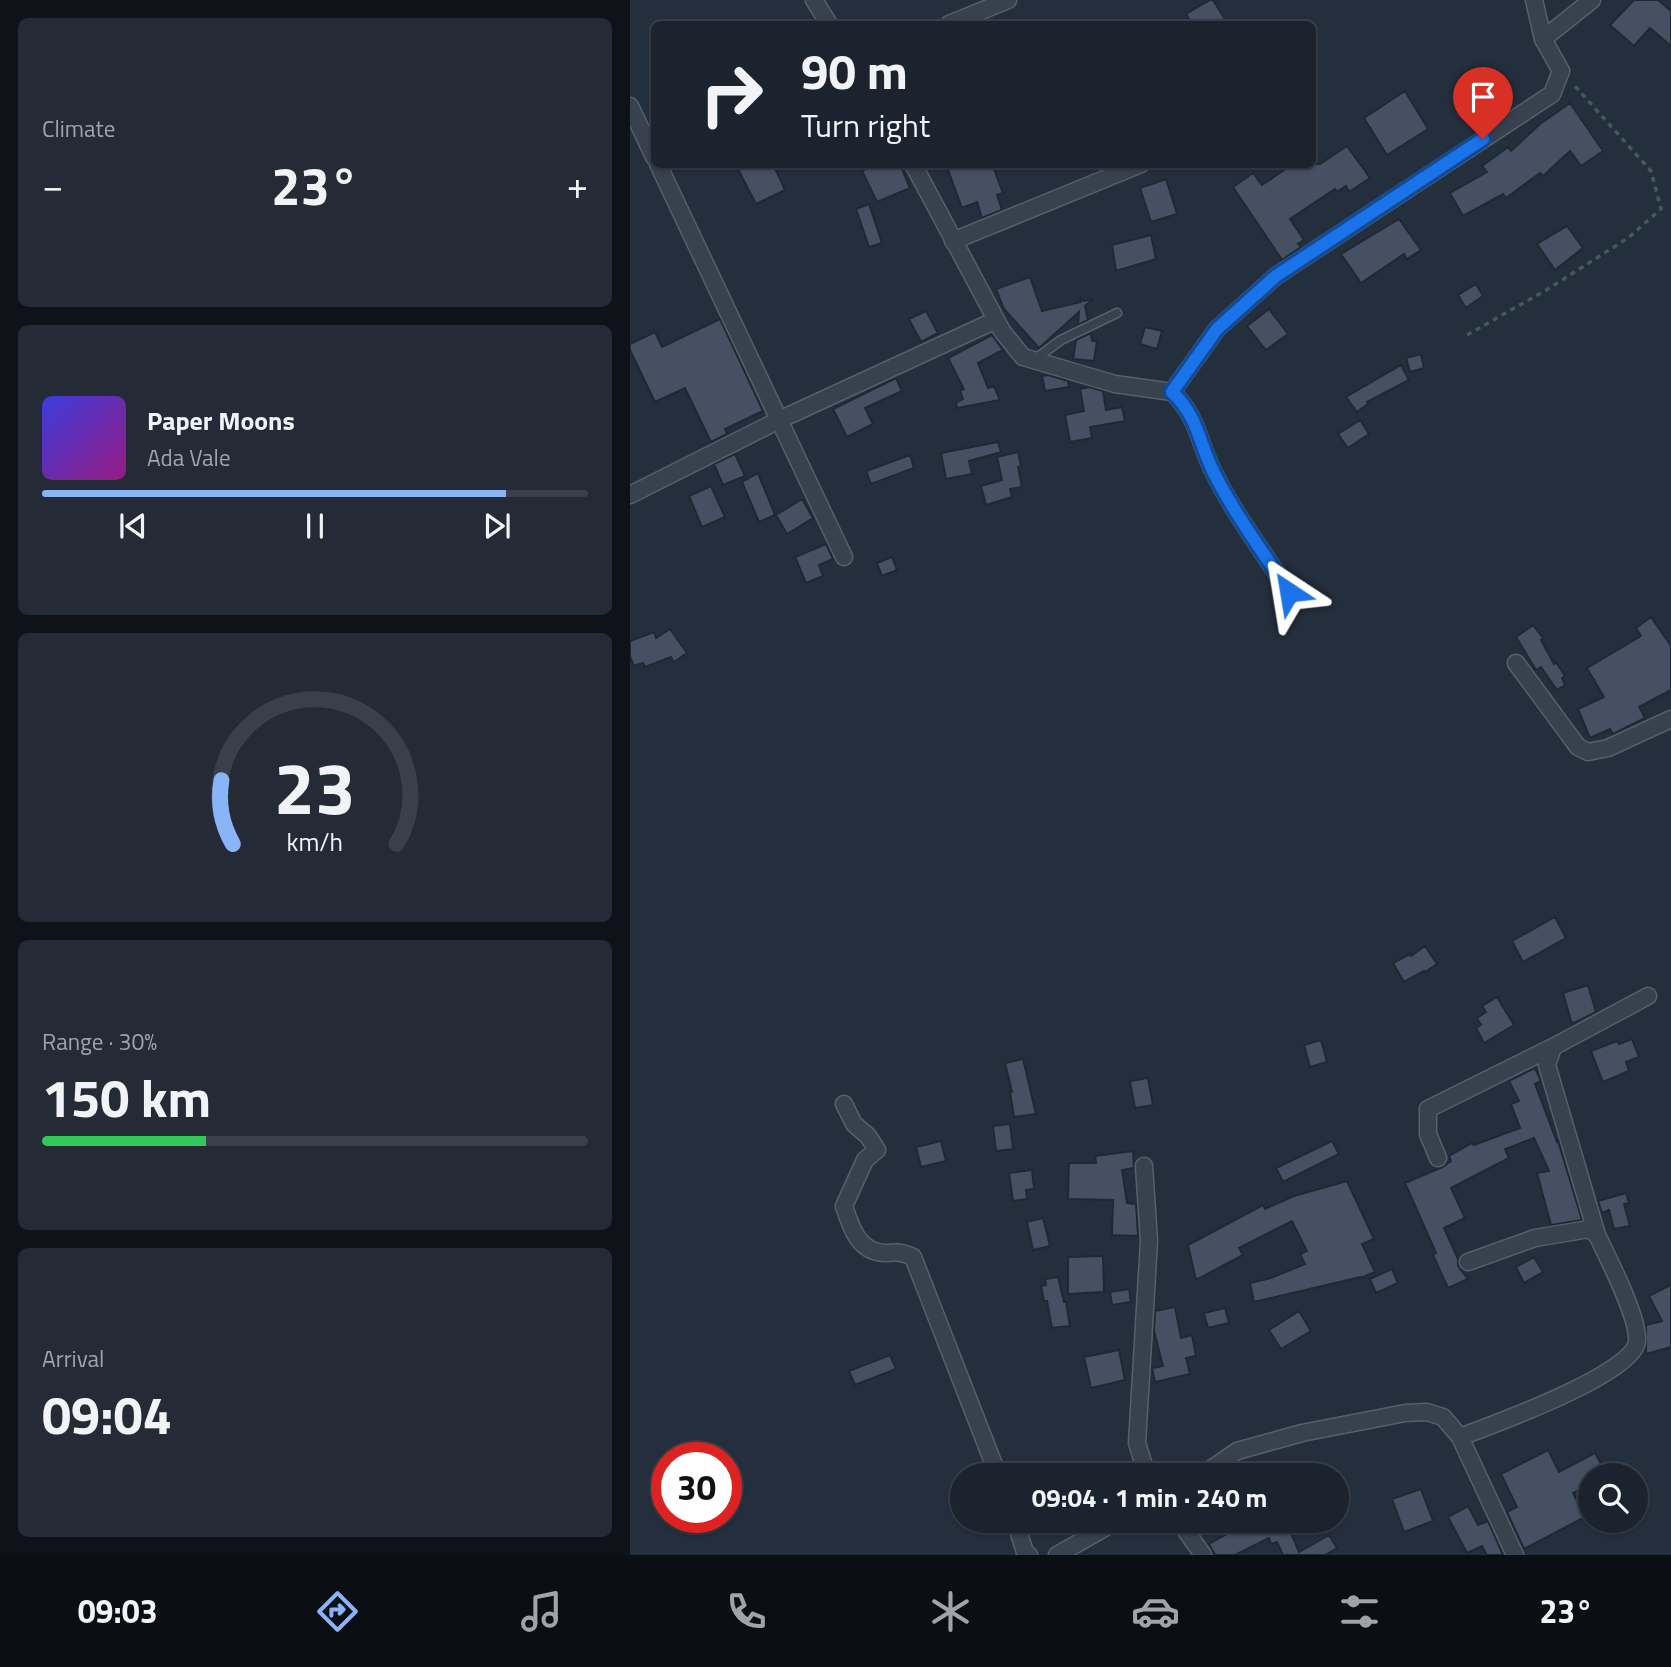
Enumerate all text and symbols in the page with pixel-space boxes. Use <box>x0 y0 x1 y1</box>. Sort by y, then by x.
text: 90 m <box>801 33 908 108</box>
icon: right <box>686 49 777 140</box>
pin <box>1453 67 1513 139</box>
icon: arrive <box>1464 78 1502 116</box>
text: Turn right <box>801 101 930 149</box>
text: Climate <box>42 111 115 146</box>
text: 23° <box>271 146 359 225</box>
text: − <box>42 156 63 214</box>
text: + <box>567 156 588 214</box>
text: Paper Moons <box>147 401 295 440</box>
text: Ada Vale <box>147 440 231 475</box>
icon: previous <box>114 507 152 545</box>
icon: pause <box>296 507 334 545</box>
icon: next <box>478 507 516 545</box>
position arrow <box>1252 555 1326 629</box>
text: 23 <box>274 732 356 842</box>
text: km/h <box>287 822 343 860</box>
text: Range · 30% <box>42 1024 157 1059</box>
text: 150 km <box>42 1058 211 1137</box>
text: Arrival <box>42 1341 104 1376</box>
text: 09:04 <box>42 1375 172 1454</box>
speed limit sign: 30 <box>651 1442 742 1533</box>
map controls <box>1578 1463 1648 1533</box>
button: search <box>1578 1463 1648 1533</box>
text: 09:04 · 1 min · 240 m <box>1032 1478 1267 1517</box>
text: 09:03 <box>78 1587 158 1635</box>
icon: directions <box>313 1587 362 1636</box>
icon: music <box>517 1587 566 1636</box>
icon: phone <box>722 1587 771 1636</box>
icon: climate <box>926 1587 975 1636</box>
icon: car <box>1131 1587 1180 1636</box>
icon: filters <box>1335 1587 1384 1636</box>
text: 23° <box>1539 1587 1593 1635</box>

